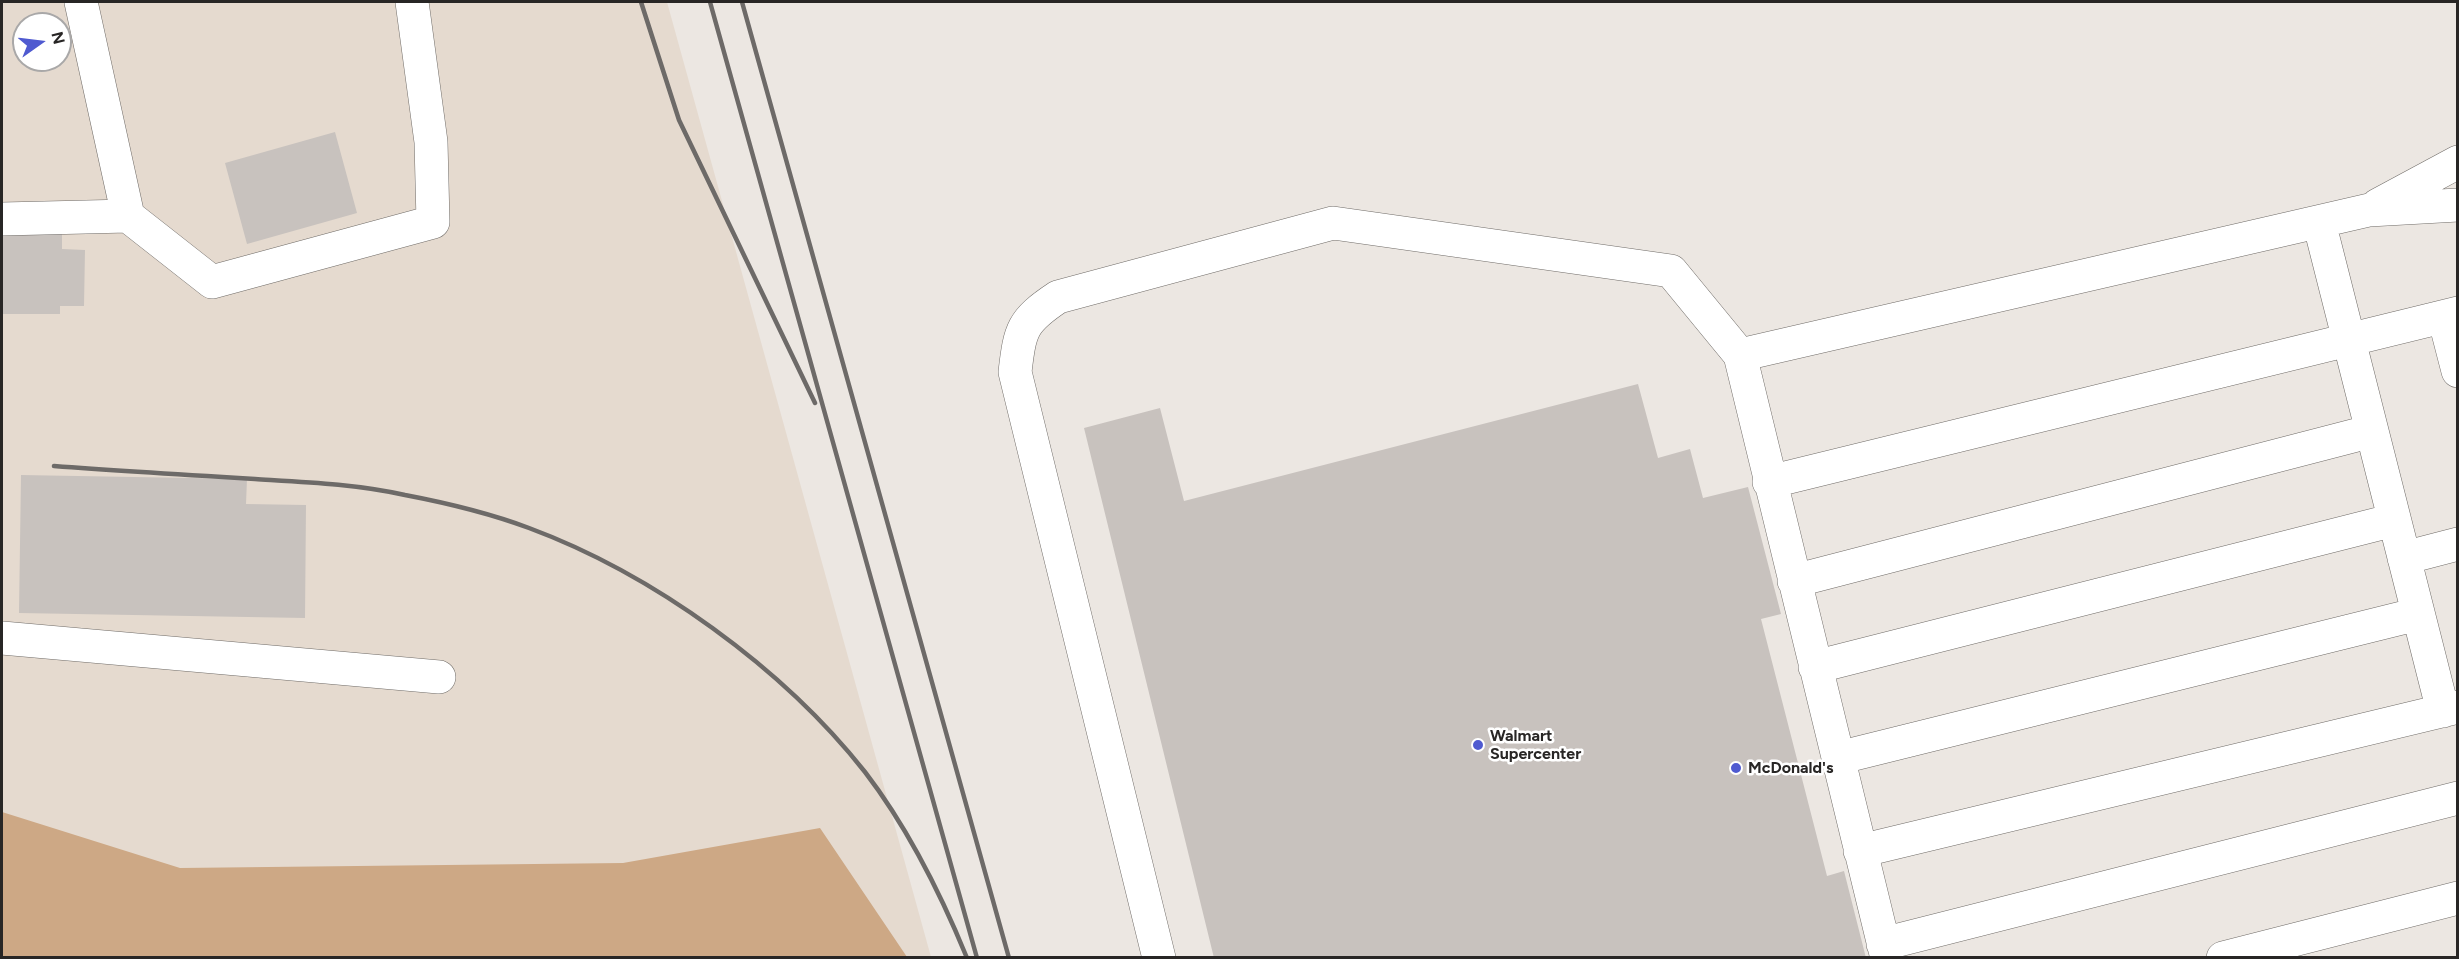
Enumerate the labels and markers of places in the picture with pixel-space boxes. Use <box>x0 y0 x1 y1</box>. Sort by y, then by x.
place label: Walmart Supercenter <box>1490 726 1581 764</box>
marker: Walmart Supercenter <box>1471 738 1485 752</box>
place label: McDonald's <box>1748 758 1833 778</box>
marker: McDonald's <box>1729 761 1743 775</box>

